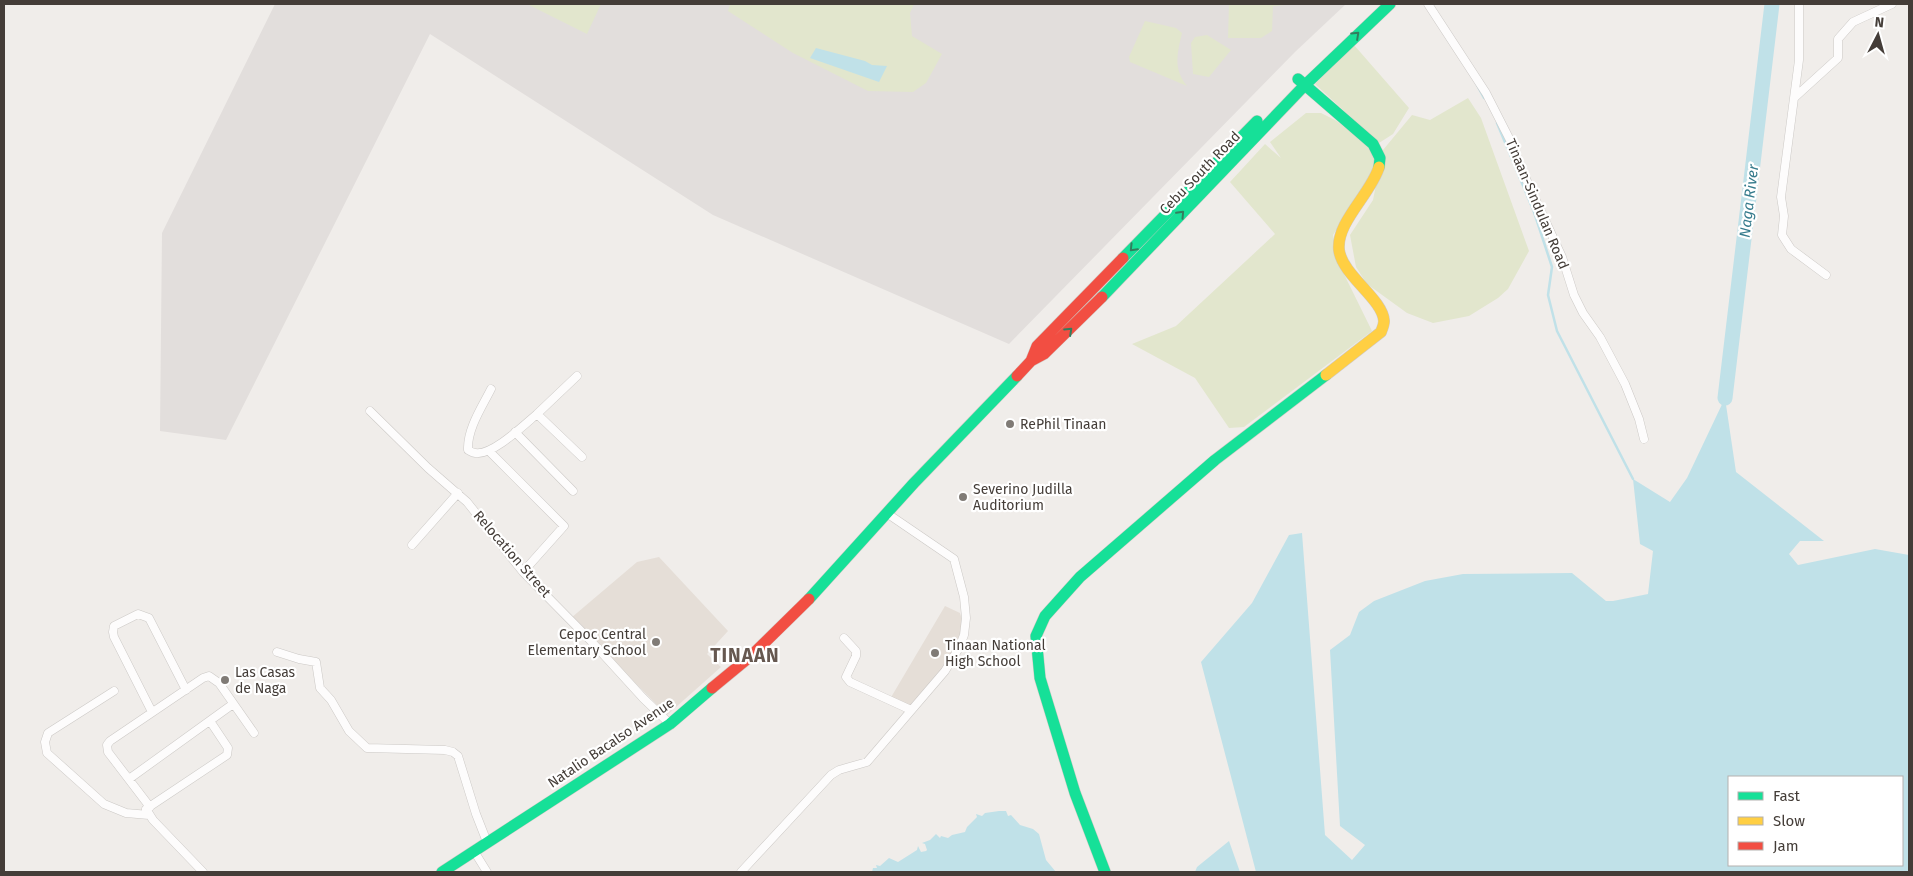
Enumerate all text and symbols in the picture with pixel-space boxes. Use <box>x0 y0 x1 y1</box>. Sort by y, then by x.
north arrow <box>1853 10 1903 60</box>
text: N <box>1874 14 1885 32</box>
one-way arrow <box>1351 32 1360 41</box>
street label: Cebu South Road <box>1156 128 1244 218</box>
street label: Tinaan-Sindulan Road <box>1502 136 1572 272</box>
water label: Naga River <box>1736 162 1763 239</box>
one-way arrow <box>1175 210 1184 219</box>
one-way arrow <box>1130 243 1139 252</box>
one-way arrow <box>1063 328 1072 337</box>
place label: RePhil Tinaan <box>1020 416 1106 433</box>
marker: RePhil Tinaan <box>1004 418 1016 430</box>
place label: Severino Judilla Auditorium <box>973 481 1073 514</box>
marker: Severino Judilla Auditorium <box>957 491 969 503</box>
street label: Relocation Street <box>470 507 555 602</box>
place label: Cepoc Central Elementary School <box>528 626 646 659</box>
marker: Cepoc Central Elementary School <box>650 636 662 648</box>
place label: Tinaan National High School <box>945 637 1046 670</box>
district label: TINAAN <box>710 644 780 667</box>
marker: Tinaan National High School <box>929 647 941 659</box>
place label: Las Casas de Naga <box>235 664 296 697</box>
marker: Las Casas de Naga <box>219 674 231 686</box>
street label: Natalio Bacalso Avenue <box>545 694 677 792</box>
legend <box>1728 776 1903 866</box>
text: Fast <box>1773 787 1800 805</box>
text: Slow <box>1773 812 1805 830</box>
text: Jam <box>1773 837 1799 855</box>

